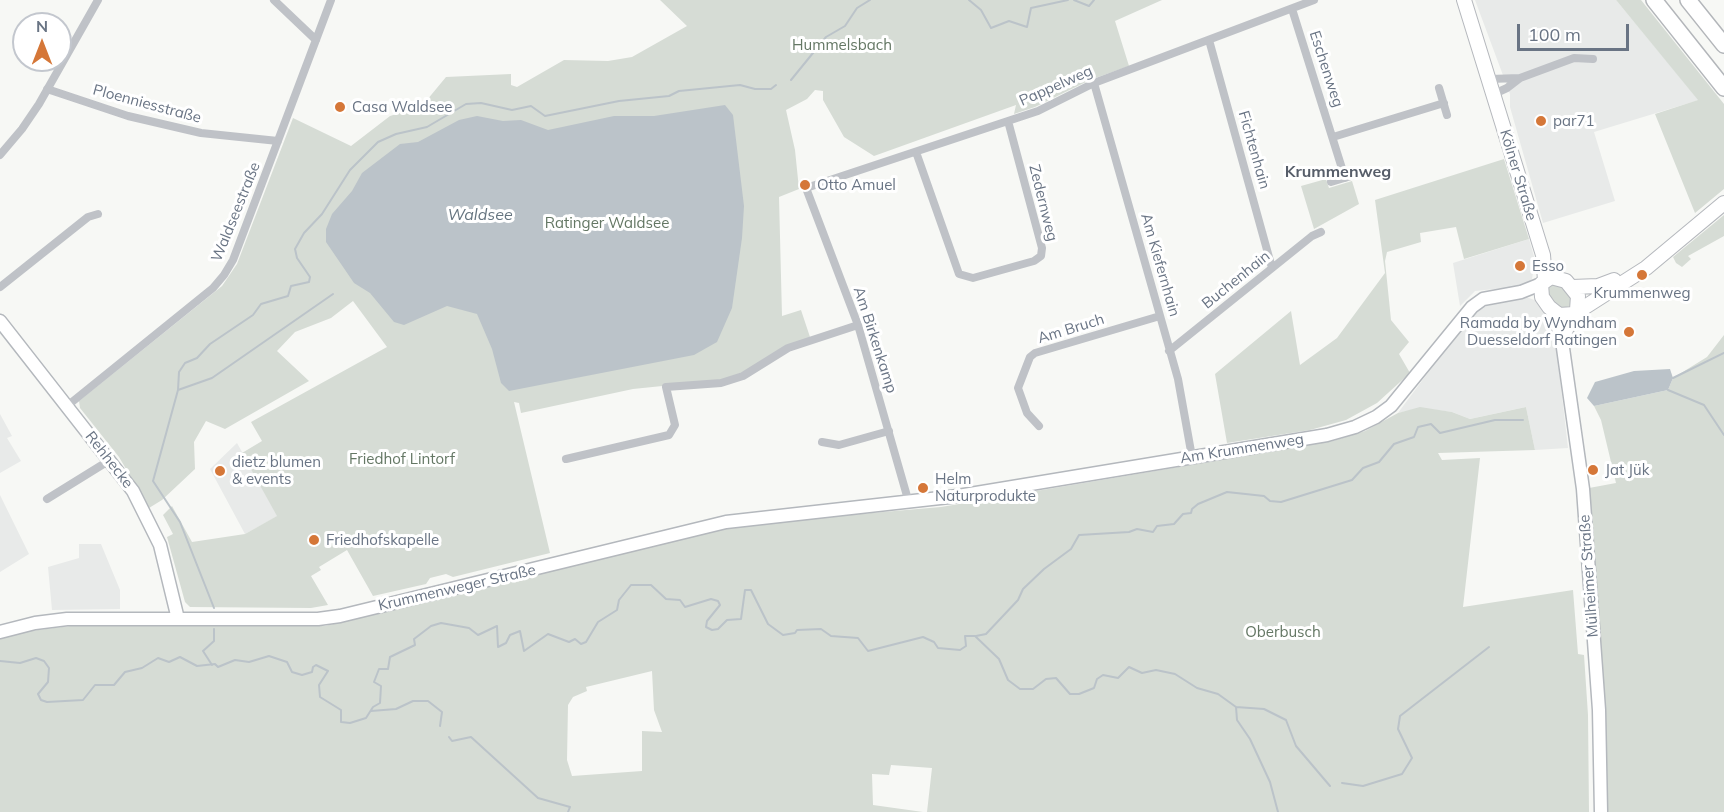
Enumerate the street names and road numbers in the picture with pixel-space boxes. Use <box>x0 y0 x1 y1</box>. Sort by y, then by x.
street label: Eschenweg <box>1305 28 1347 110</box>
street label: Pappelweg <box>1017 62 1095 110</box>
street label: Ploenniesstraße <box>91 81 203 127</box>
street label: Fichtenhain <box>1234 109 1274 191</box>
street label: Kölner Straße <box>1496 127 1540 223</box>
street label: Waldseestraße <box>208 160 264 264</box>
street label: Zedernweg <box>1025 163 1061 243</box>
street label: Am Kiefernhain <box>1137 211 1183 319</box>
street label: Buchenhain <box>1198 247 1274 313</box>
street label: Am Birkenkamp <box>849 285 901 395</box>
street label: Am Bruch <box>1036 310 1106 348</box>
street label: Rehhecke <box>81 428 137 492</box>
street label: Am Krummenweg <box>1179 430 1305 468</box>
street label: Mülheimer Straße <box>1576 514 1602 638</box>
street label: Krummenweger Straße <box>376 561 538 615</box>

